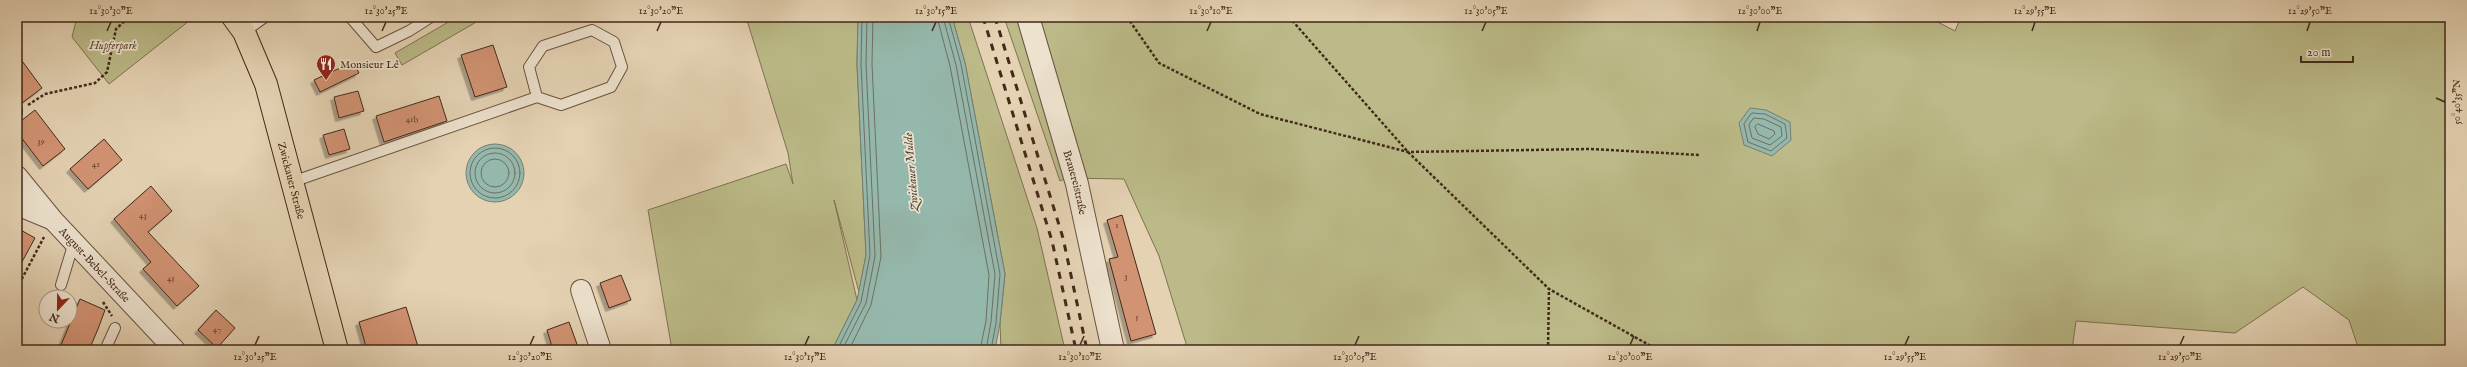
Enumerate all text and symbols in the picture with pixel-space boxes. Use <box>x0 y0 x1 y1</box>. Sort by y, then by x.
text: 12°30'30"E <box>89 5 133 18</box>
text: 12°30'25"E <box>364 5 408 18</box>
text: 12°30'20"E <box>639 5 683 18</box>
text: 12°30'15"E <box>915 5 957 18</box>
text: 12°30'10"E <box>1189 5 1233 18</box>
text: 12°30'05"E <box>1464 5 1508 18</box>
text: 12°30'00"E <box>1738 5 1782 18</box>
text: 12°29'55"E <box>2014 5 2056 18</box>
text: 12°29'50"E <box>2288 5 2332 18</box>
scale bar <box>2301 38 2353 64</box>
park label: Hupferpark <box>88 39 137 53</box>
text: 20 m <box>2307 45 2330 60</box>
restaurant icon: Monsieur Lê <box>315 53 337 81</box>
place label: Monsieur Lê <box>340 58 399 72</box>
text: 50°40'35"N <box>2451 79 2464 125</box>
house number: 41b <box>406 114 418 125</box>
water label: Zwickauer Mulde <box>901 132 923 213</box>
house number: 39 <box>37 136 45 147</box>
street label: Zwickauer Straße <box>274 141 308 221</box>
street label: Brauereistraße <box>1059 149 1089 216</box>
house number: 41 <box>92 159 100 170</box>
house number: 43 <box>139 210 147 221</box>
house number: 1 <box>1115 220 1119 231</box>
street label: August-Bebel-Straße <box>55 224 133 306</box>
house number: 3 <box>1124 271 1128 282</box>
house number: 45 <box>167 273 176 284</box>
north arrow <box>38 289 78 329</box>
text: N <box>47 309 63 326</box>
house number: 5 <box>1135 312 1139 323</box>
house number: 47 <box>213 324 221 335</box>
text: 12°30'25"E <box>233 351 277 364</box>
text: 12°30'20"E <box>508 351 552 364</box>
text: 12°30'15"E <box>784 351 826 364</box>
text: 12°30'10"E <box>1058 351 1102 364</box>
text: 12°30'05"E <box>1333 351 1377 364</box>
text: 12°30'00"E <box>1608 351 1652 364</box>
text: 12°29'55"E <box>1884 351 1926 364</box>
text: 12°29'50"E <box>2158 351 2202 364</box>

